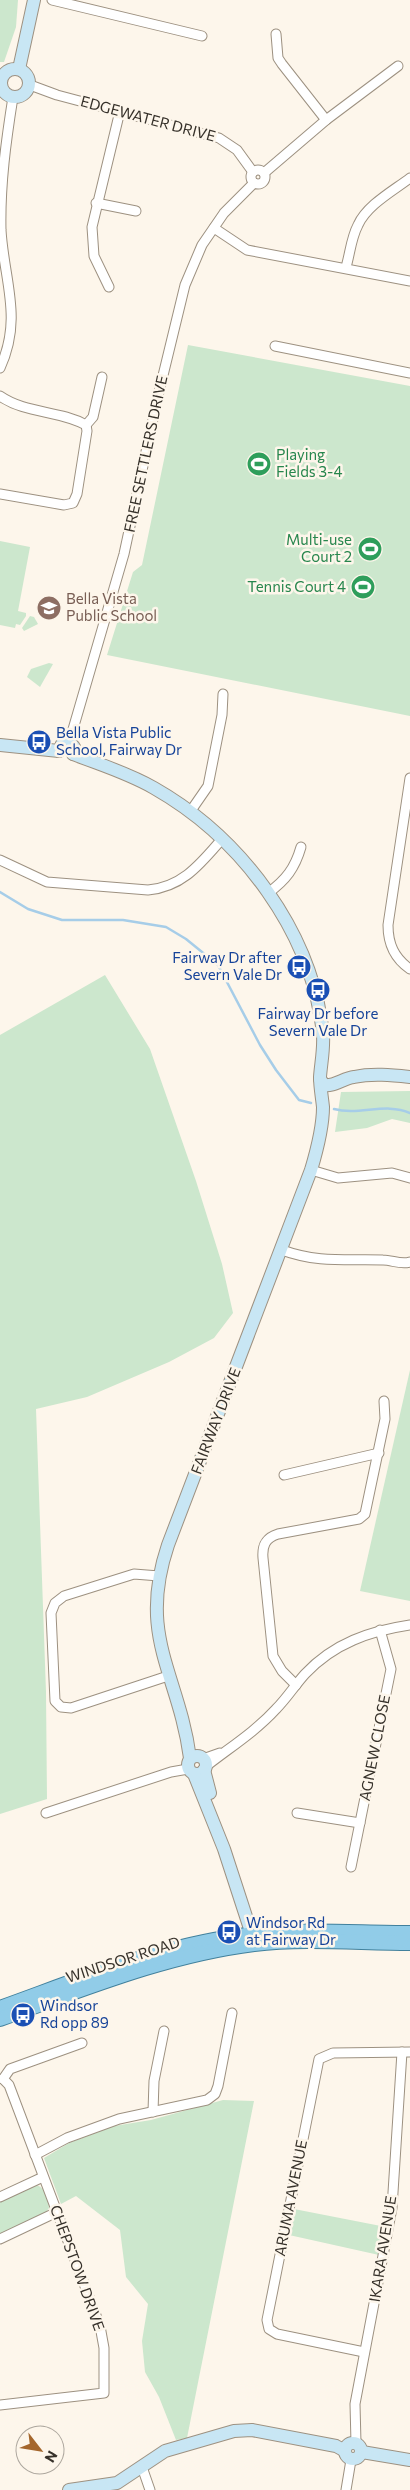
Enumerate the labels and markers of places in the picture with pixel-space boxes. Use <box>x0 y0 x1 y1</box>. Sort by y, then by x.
place label: Playing Fields 3-4 <box>276 445 342 480</box>
sports icon: Playing Fields 3-4 <box>246 451 272 477</box>
place label: Multi-use Court 2 <box>286 530 352 565</box>
sports icon: Multi-use Court 2 <box>357 536 383 562</box>
sports icon: Tennis Court 4 <box>350 574 376 600</box>
place label: Tennis Court 4 <box>247 577 346 595</box>
place label: Bella Vista Public School <box>66 589 157 624</box>
school or university icon: Bella Vista Public School <box>36 595 62 621</box>
place label: Bella Vista Public School, Fairway Dr <box>56 723 182 758</box>
bus stop icon: Bella Vista Public School, Fairway Dr <box>26 729 52 755</box>
place label: Fairway Dr after Severn Vale Dr <box>172 948 282 983</box>
bus stop icon: Fairway Dr after Severn Vale Dr <box>286 954 312 980</box>
bus stop icon: Fairway Dr before Severn Vale Dr <box>305 977 331 1003</box>
place label: Fairway Dr before Severn Vale Dr <box>258 1004 379 1039</box>
place label: Windsor Rd at Fairway Dr <box>246 1913 336 1948</box>
bus stop icon: Windsor Rd at Fairway Dr <box>216 1919 242 1945</box>
place label: Windsor Rd opp 89 <box>40 1996 109 2031</box>
bus stop icon: Windsor Rd opp 89 <box>10 2002 36 2028</box>

